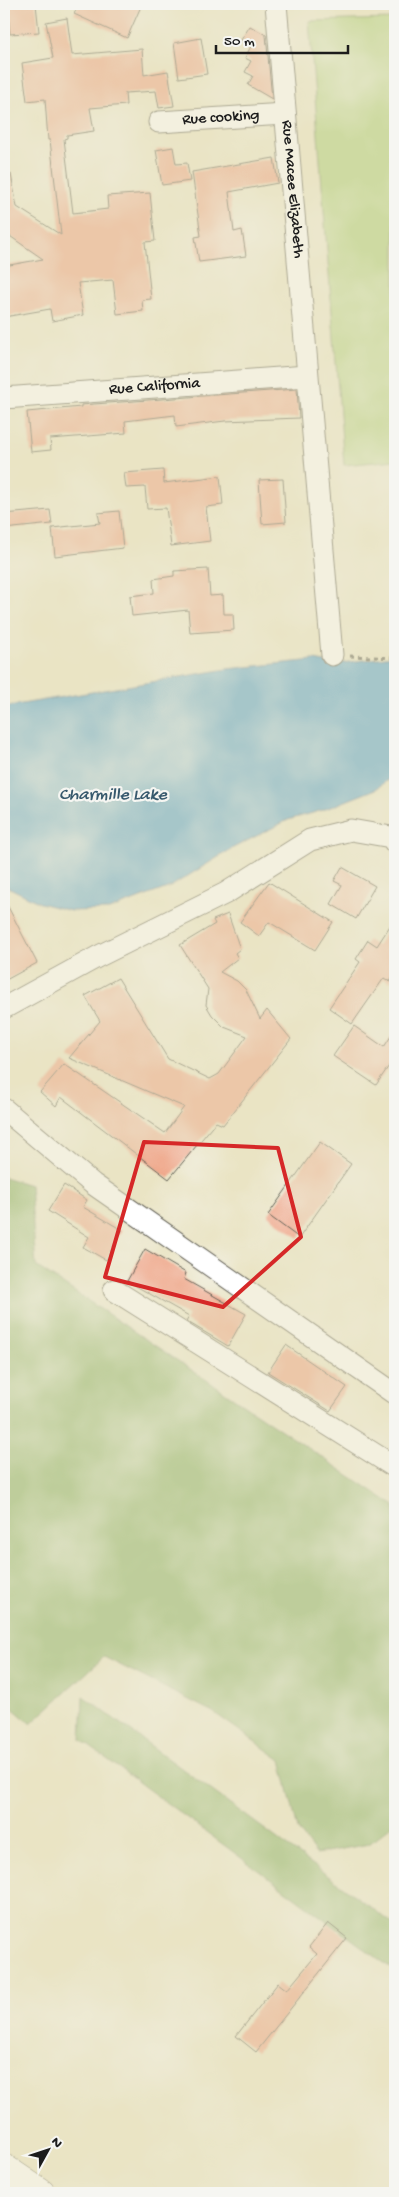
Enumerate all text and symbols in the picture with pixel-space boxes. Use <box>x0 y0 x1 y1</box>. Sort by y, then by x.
scale bar <box>216 22 349 54</box>
text: 50 m <box>224 33 255 51</box>
street label: Rue cooking <box>182 106 260 130</box>
street label: Rue Macee Elizabeth <box>277 120 307 260</box>
street label: Rue California <box>108 374 202 400</box>
water label: Charmille Lake <box>59 785 168 806</box>
north arrow <box>22 2124 72 2174</box>
text: N <box>47 2134 65 2152</box>

